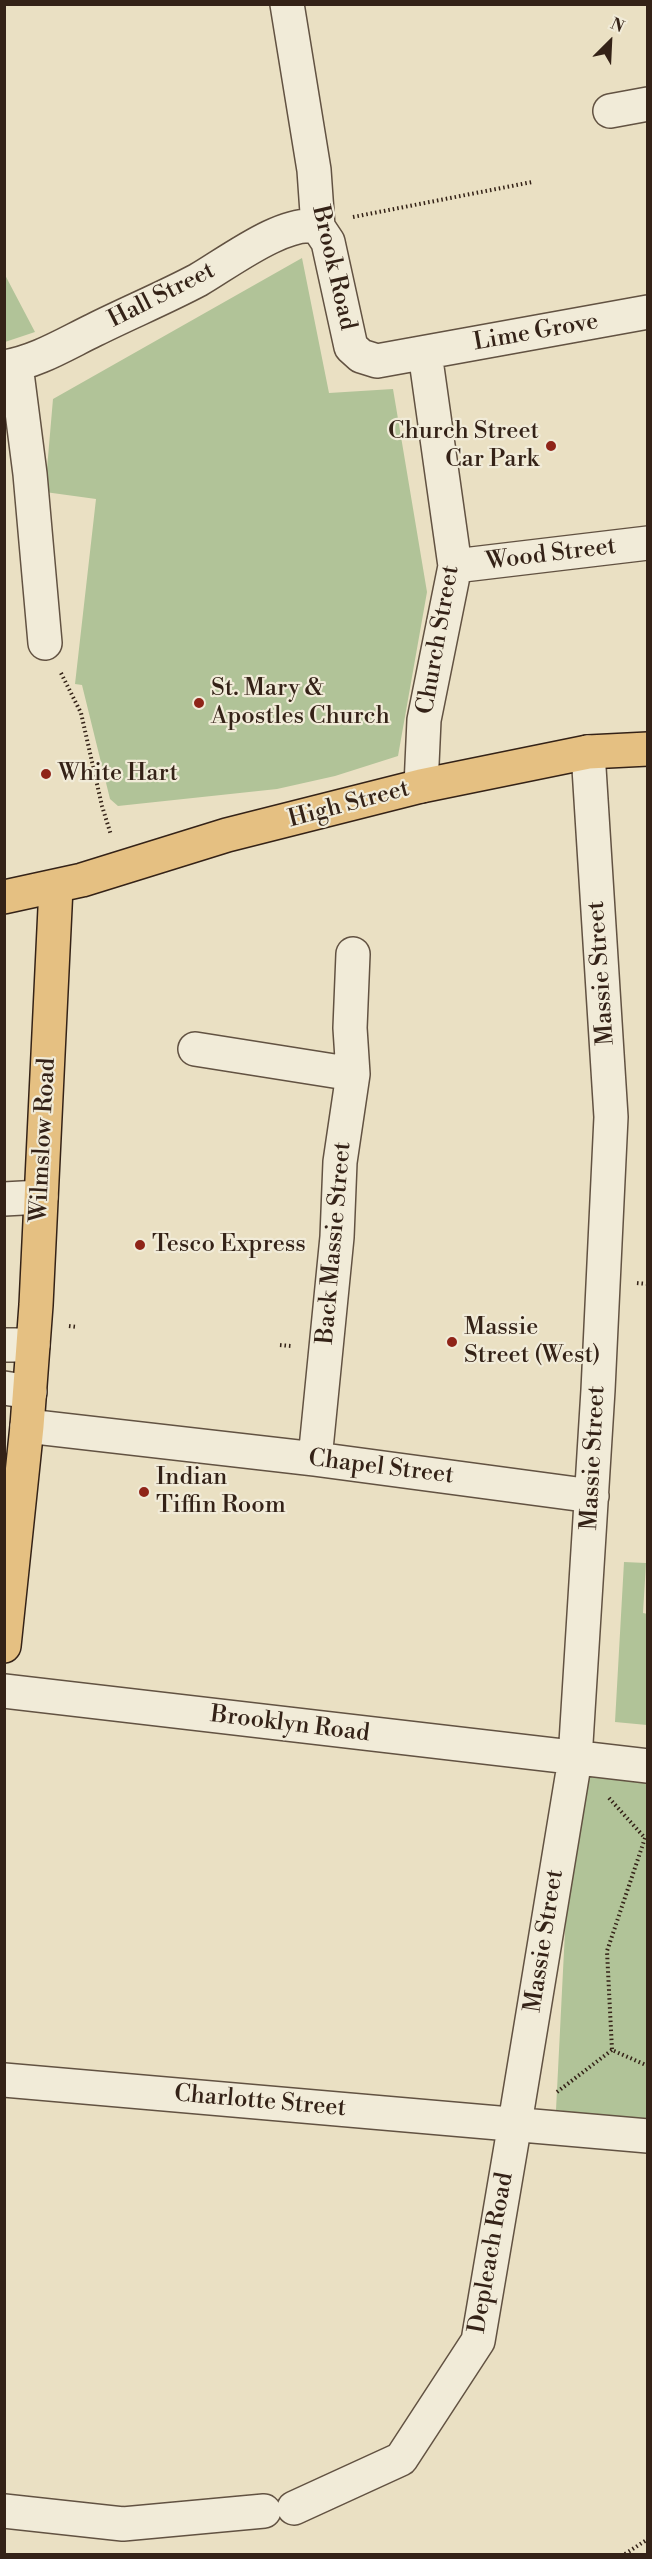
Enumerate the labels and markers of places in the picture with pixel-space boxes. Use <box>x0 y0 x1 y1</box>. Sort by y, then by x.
place label: Church Street Car Park <box>388 418 539 474</box>
marker: Church Street Car Park <box>544 439 558 453</box>
place label: St. Mary & Apostles Church <box>211 675 390 731</box>
marker: St. Mary & Apostles Church <box>192 696 206 710</box>
place label: White Hart <box>58 760 178 788</box>
marker: White Hart <box>39 767 53 781</box>
place label: Tesco Express <box>152 1231 306 1259</box>
marker: Tesco Express <box>133 1238 147 1252</box>
place label: Massie Street (West) <box>464 1314 601 1370</box>
marker: Massie Street (West) <box>445 1335 459 1349</box>
place label: Indian Tiffin Room <box>156 1464 286 1520</box>
marker: Indian Tiffin Room <box>137 1485 151 1499</box>

